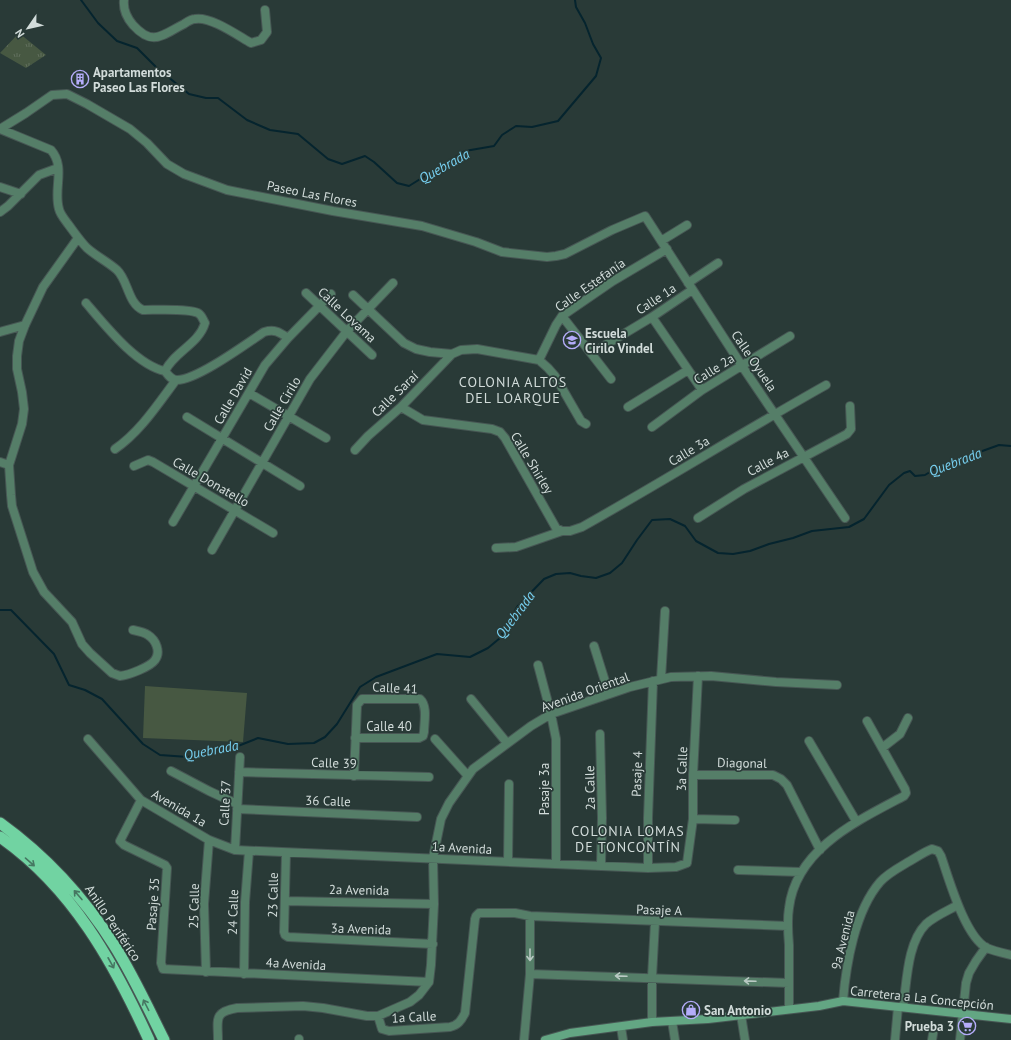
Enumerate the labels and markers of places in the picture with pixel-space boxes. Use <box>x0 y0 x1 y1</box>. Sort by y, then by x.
place label: Apartamentos Paseo Las Flores <box>93 64 185 96</box>
building icon: Apartamentos Paseo Las Flores <box>70 69 90 89</box>
place label: Escuela Cirilo Vindel <box>585 325 654 357</box>
school or university icon: Escuela Cirilo Vindel <box>562 330 582 350</box>
shop icon: San Antonio <box>681 1000 701 1020</box>
place label: San Antonio <box>704 1002 771 1019</box>
supermarket icon: Prueba 3 <box>957 1016 977 1036</box>
place label: Prueba 3 <box>905 1018 954 1035</box>

